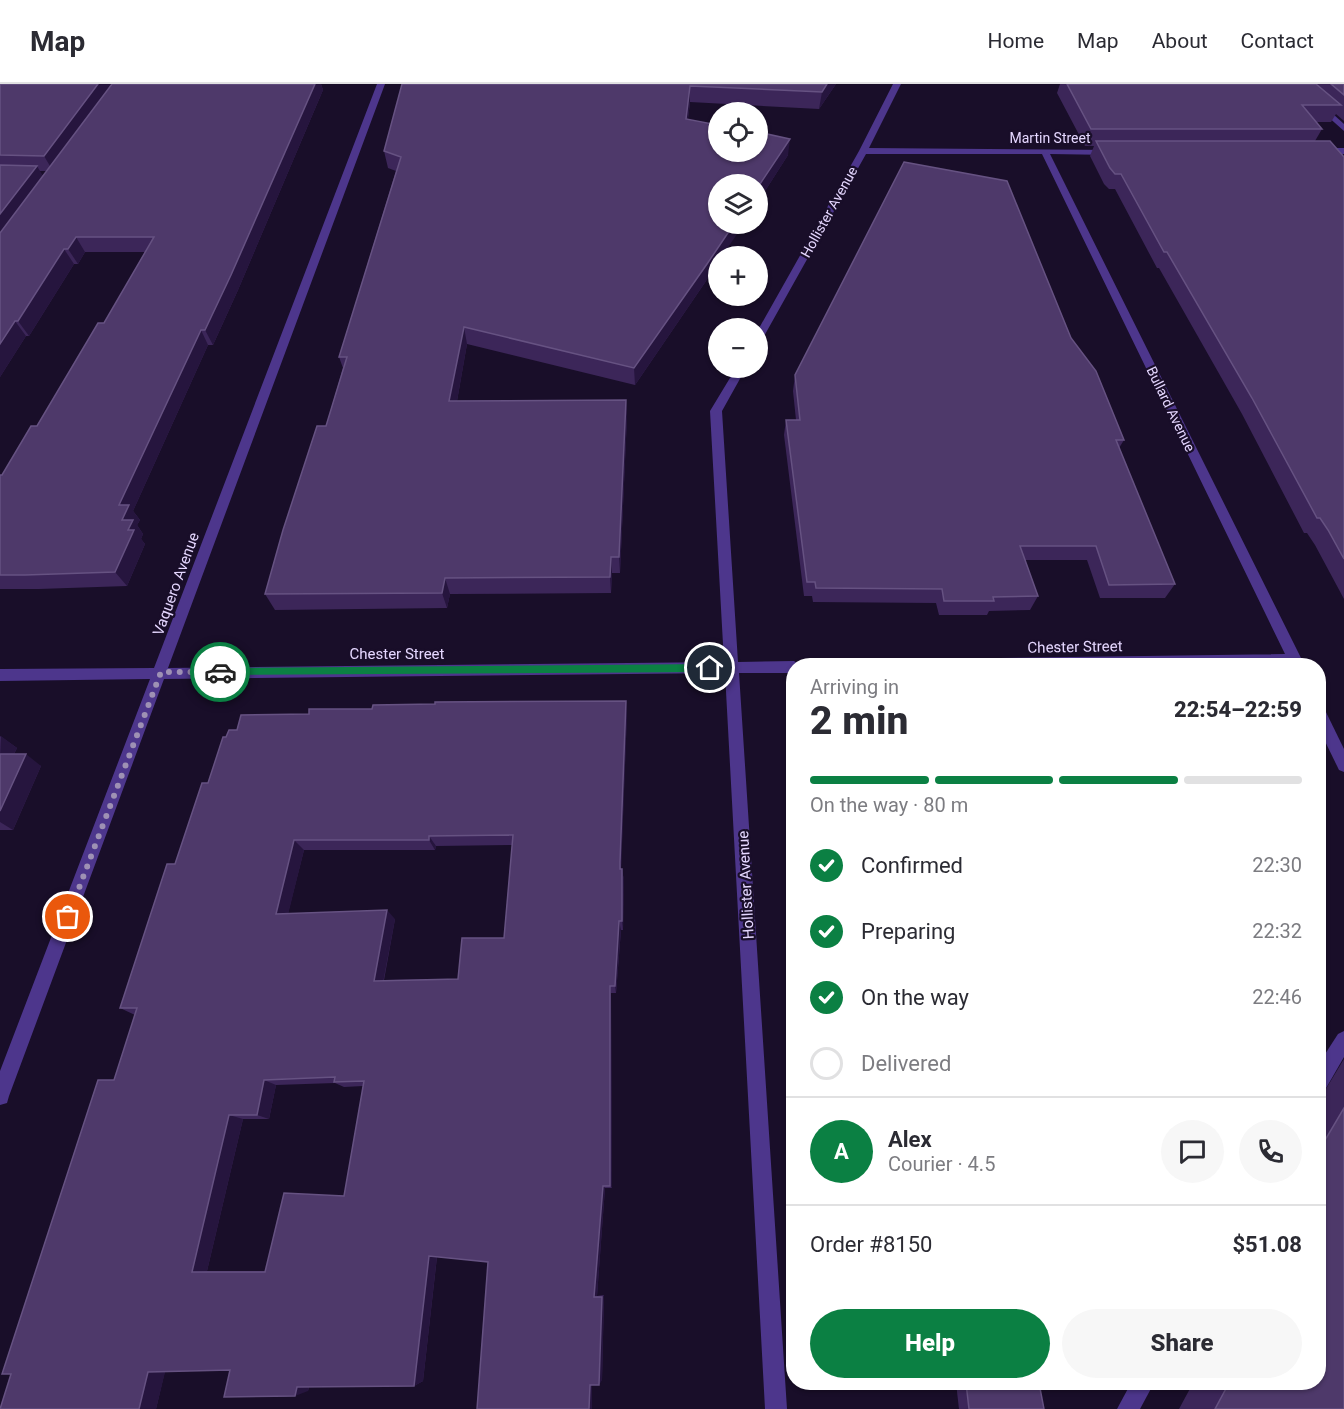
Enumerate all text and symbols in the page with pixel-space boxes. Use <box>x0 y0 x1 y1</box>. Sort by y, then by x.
text: Map <box>30 25 85 58</box>
text: Home <box>988 29 1044 53</box>
text: Map <box>1077 29 1119 53</box>
text: About <box>1152 29 1208 53</box>
text: Contact <box>1241 29 1314 53</box>
map controls <box>708 102 768 378</box>
button: locate <box>708 102 768 162</box>
street label: Martin Street <box>1009 130 1091 146</box>
street label: Hollister Avenue <box>797 164 861 260</box>
button: layers <box>708 174 768 234</box>
button: + <box>708 246 768 306</box>
button: − <box>708 318 768 378</box>
street label: Bullard Avenue <box>1144 364 1198 454</box>
street label: Vaquero Avenue <box>149 530 203 638</box>
street label: Chester Street <box>1027 637 1123 657</box>
courier <box>190 642 250 702</box>
pin <box>684 642 735 693</box>
street label: Chester Street <box>350 645 445 663</box>
icon: home <box>693 651 726 684</box>
icon: car <box>204 656 237 689</box>
text: Arriving in <box>810 675 899 699</box>
text: 22:54–22:59 <box>1174 697 1302 722</box>
text: 2 min <box>810 698 908 744</box>
text: On the way · 80 m <box>810 793 968 817</box>
street label: Hollister Avenue <box>734 830 758 940</box>
icon: check <box>810 849 843 882</box>
text: Confirmed <box>861 853 963 878</box>
text: 22:30 <box>1252 853 1302 877</box>
pin <box>42 891 93 942</box>
icon: bag <box>51 900 84 933</box>
icon: check <box>810 915 843 948</box>
text: Preparing <box>861 919 955 944</box>
text: 22:32 <box>1252 919 1302 943</box>
icon: check <box>810 981 843 1014</box>
text: On the way <box>861 985 969 1010</box>
text: 22:46 <box>1252 985 1302 1009</box>
text: Delivered <box>861 1051 951 1076</box>
button: chat <box>1161 1120 1224 1183</box>
button: phone <box>1239 1120 1302 1183</box>
text: Alex <box>888 1127 932 1152</box>
text: A <box>834 1139 849 1164</box>
text: Courier · 4.5 <box>888 1152 995 1176</box>
text: Order #8150 <box>810 1232 932 1257</box>
text: $51.08 <box>1233 1232 1302 1257</box>
button: Help <box>810 1309 1050 1378</box>
button: Share <box>1062 1309 1302 1378</box>

